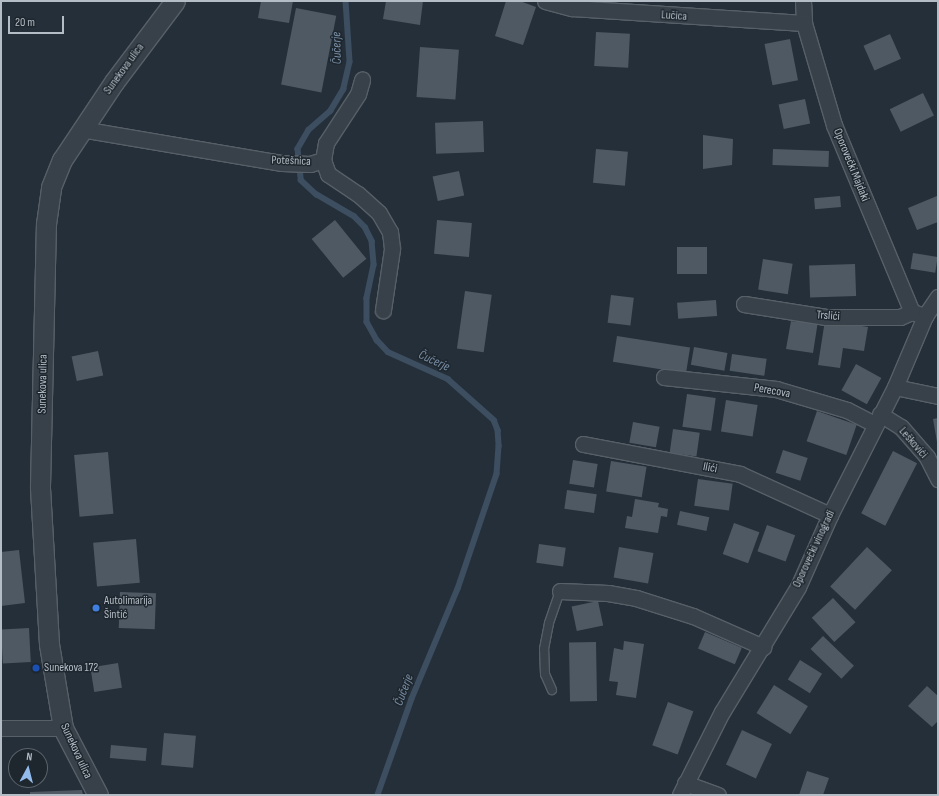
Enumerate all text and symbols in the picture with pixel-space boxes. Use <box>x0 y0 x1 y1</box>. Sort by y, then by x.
scale bar <box>10 8 66 34</box>
street label: Lučica <box>661 8 687 24</box>
text: 20 m <box>15 15 35 30</box>
water label: Čučerje <box>329 32 345 64</box>
street label: Sunekova ulica <box>101 41 147 97</box>
street label: Oporovečki Majdaki <box>830 126 872 204</box>
street label: Potešnica <box>271 153 311 169</box>
street label: Trslići <box>816 308 840 324</box>
water label: Čučerje <box>416 347 452 375</box>
street label: Sunekova ulica <box>35 354 51 414</box>
street label: Perecova <box>753 381 791 401</box>
street label: Leškovići <box>896 424 930 462</box>
street label: Ilići <box>702 460 718 476</box>
street label: Oporovečki vinogradi <box>790 508 838 590</box>
place label: Autolimarija Šintić <box>104 594 152 622</box>
marker: Autolimarija Šintić <box>91 603 101 613</box>
place label: Sunekova 172 <box>44 661 98 675</box>
marker: Sunekova 172 <box>31 663 41 673</box>
water label: Čučerje <box>391 672 417 708</box>
street label: Sunekova ulica <box>57 721 95 781</box>
north arrow <box>8 748 48 788</box>
text: N <box>26 750 33 763</box>

